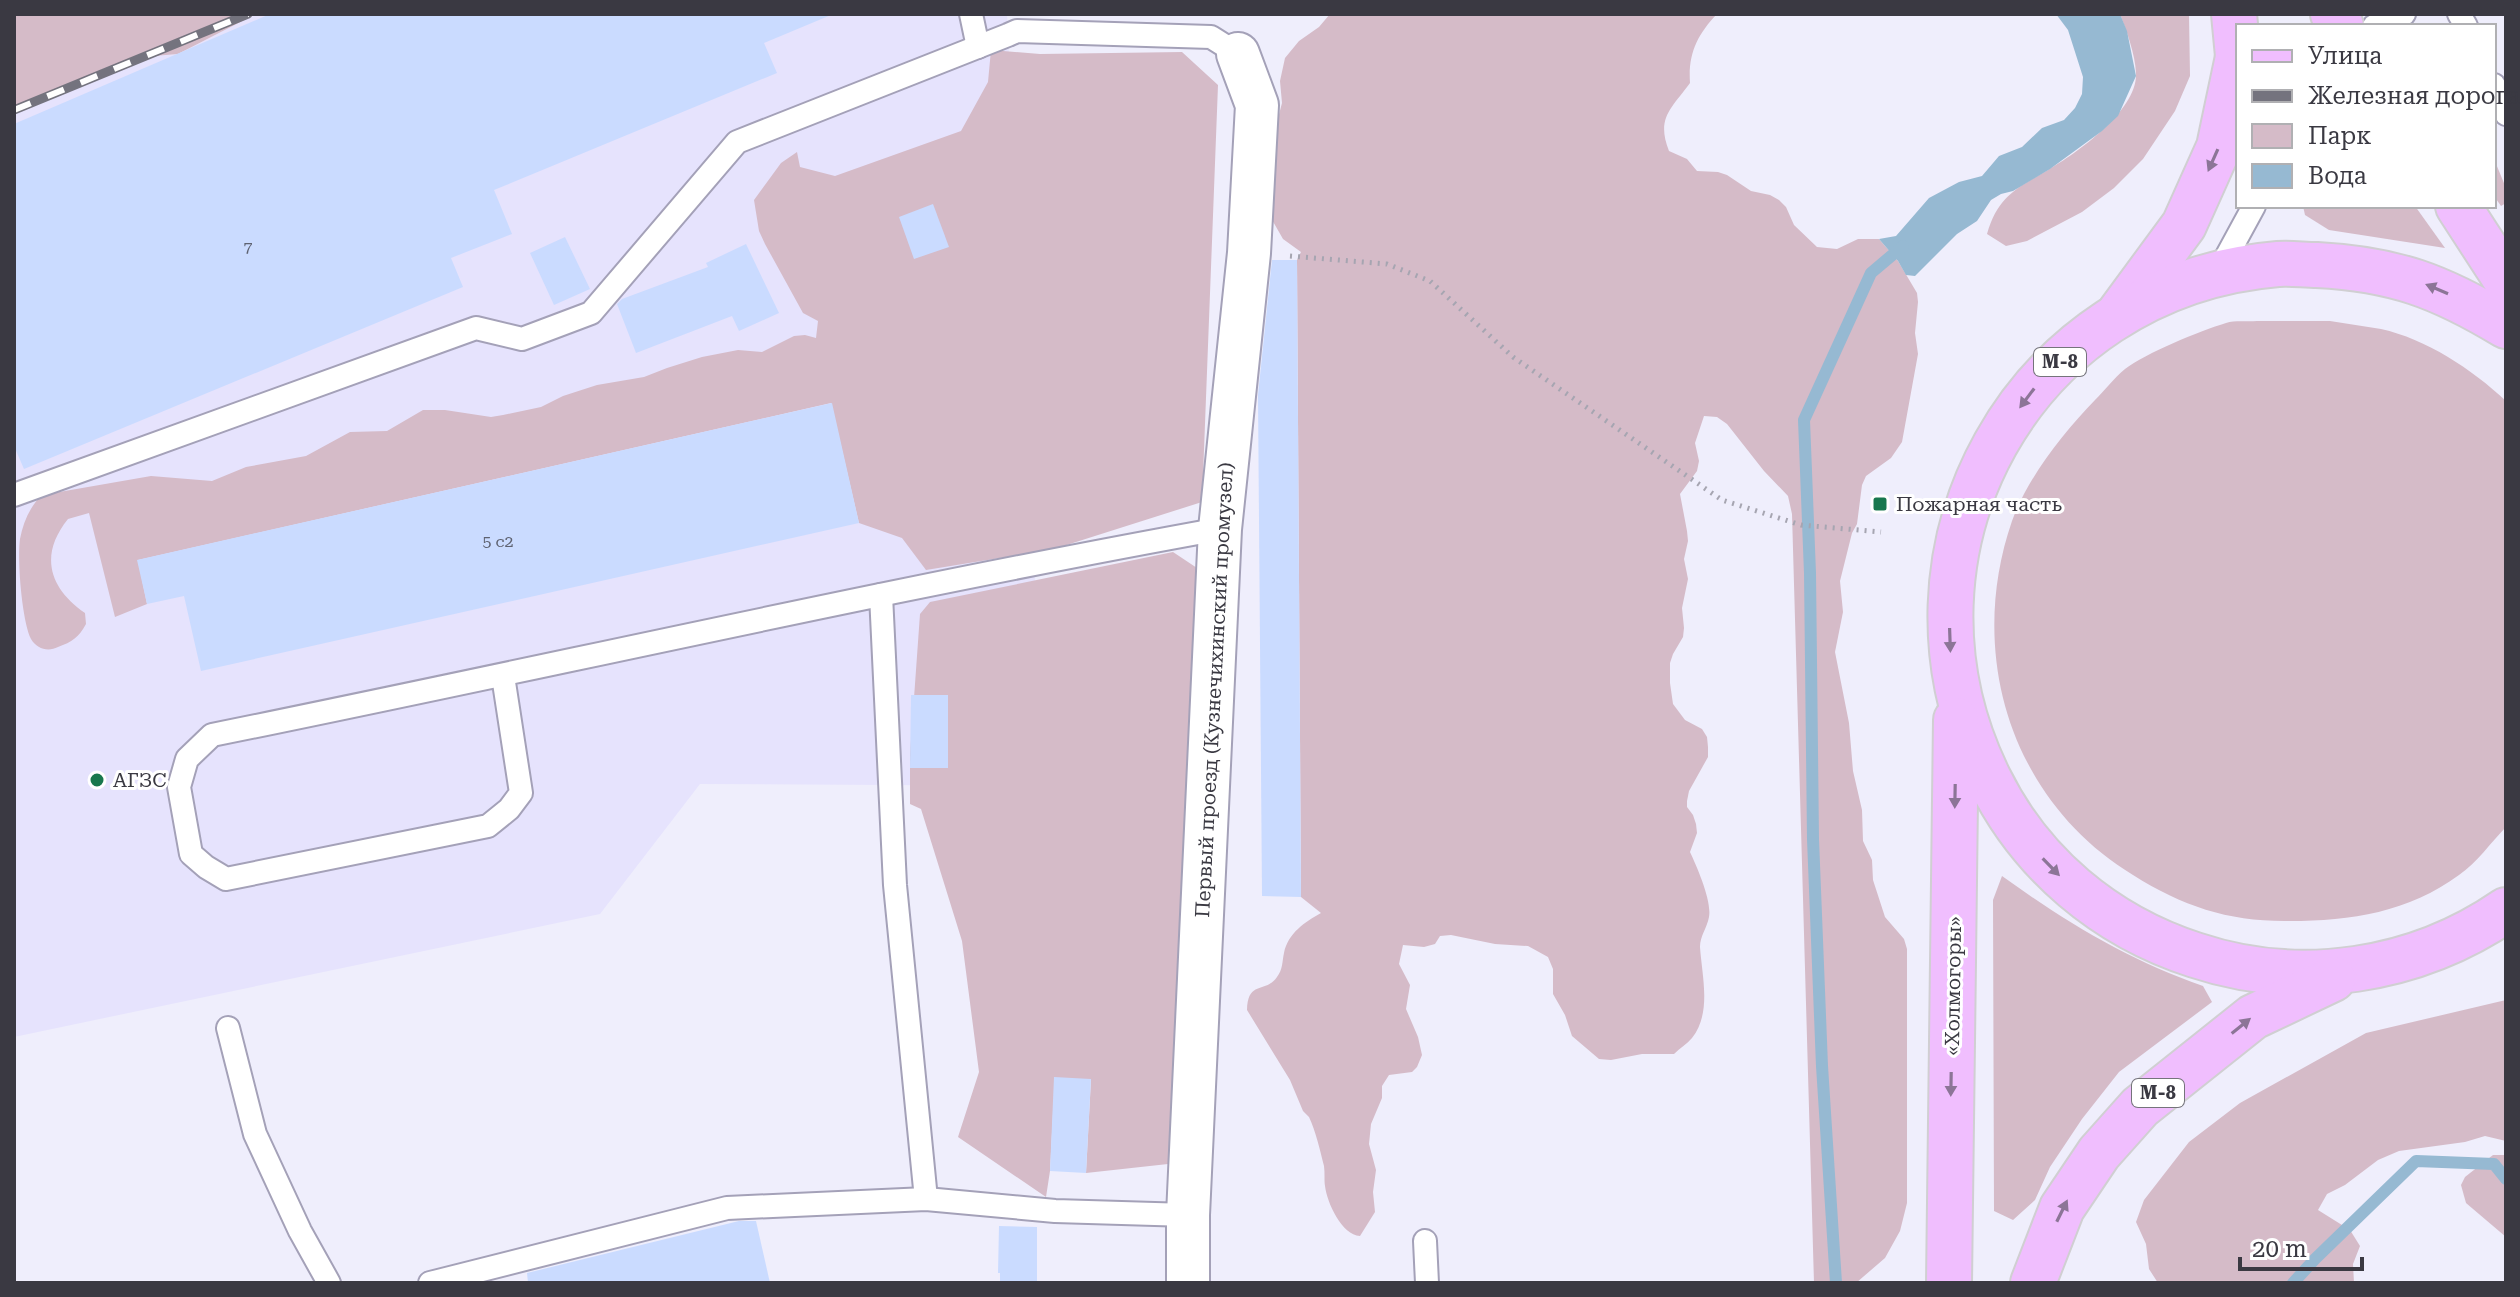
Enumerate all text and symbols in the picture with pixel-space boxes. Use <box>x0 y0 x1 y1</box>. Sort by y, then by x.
legend <box>2236 24 2496 208</box>
text: Улица <box>2308 42 2382 70</box>
text: Железная дорога <box>2308 82 2520 110</box>
text: Парк <box>2308 122 2371 150</box>
one-way arrow <box>2206 148 2220 171</box>
text: Вода <box>2308 162 2367 190</box>
house number: 7 <box>244 237 253 256</box>
one-way arrow <box>2425 283 2449 296</box>
road number: М-8 <box>2034 348 2086 376</box>
one-way arrow <box>2019 388 2035 408</box>
street label: Первый проезд (Кузнечихинский промузел) <box>1190 462 1238 918</box>
place label: Пожарная часть <box>1896 492 2062 516</box>
marker: Пожарная часть <box>1871 495 1889 513</box>
house number: 5 с2 <box>483 532 513 551</box>
one-way arrow <box>1944 628 1957 653</box>
place label: АГЗС <box>113 768 167 792</box>
marker: АГЗС <box>88 771 106 789</box>
one-way arrow <box>1949 784 1961 809</box>
one-way arrow <box>2041 857 2060 876</box>
street label: «Холмогоры» <box>1940 916 1966 1056</box>
one-way arrow <box>2231 1018 2251 1035</box>
one-way arrow <box>1945 1072 1958 1097</box>
road number: М-8 <box>2132 1079 2184 1107</box>
one-way arrow <box>2055 1199 2069 1222</box>
scale bar <box>2240 1221 2362 1271</box>
text: 20 m <box>2252 1235 2307 1263</box>

